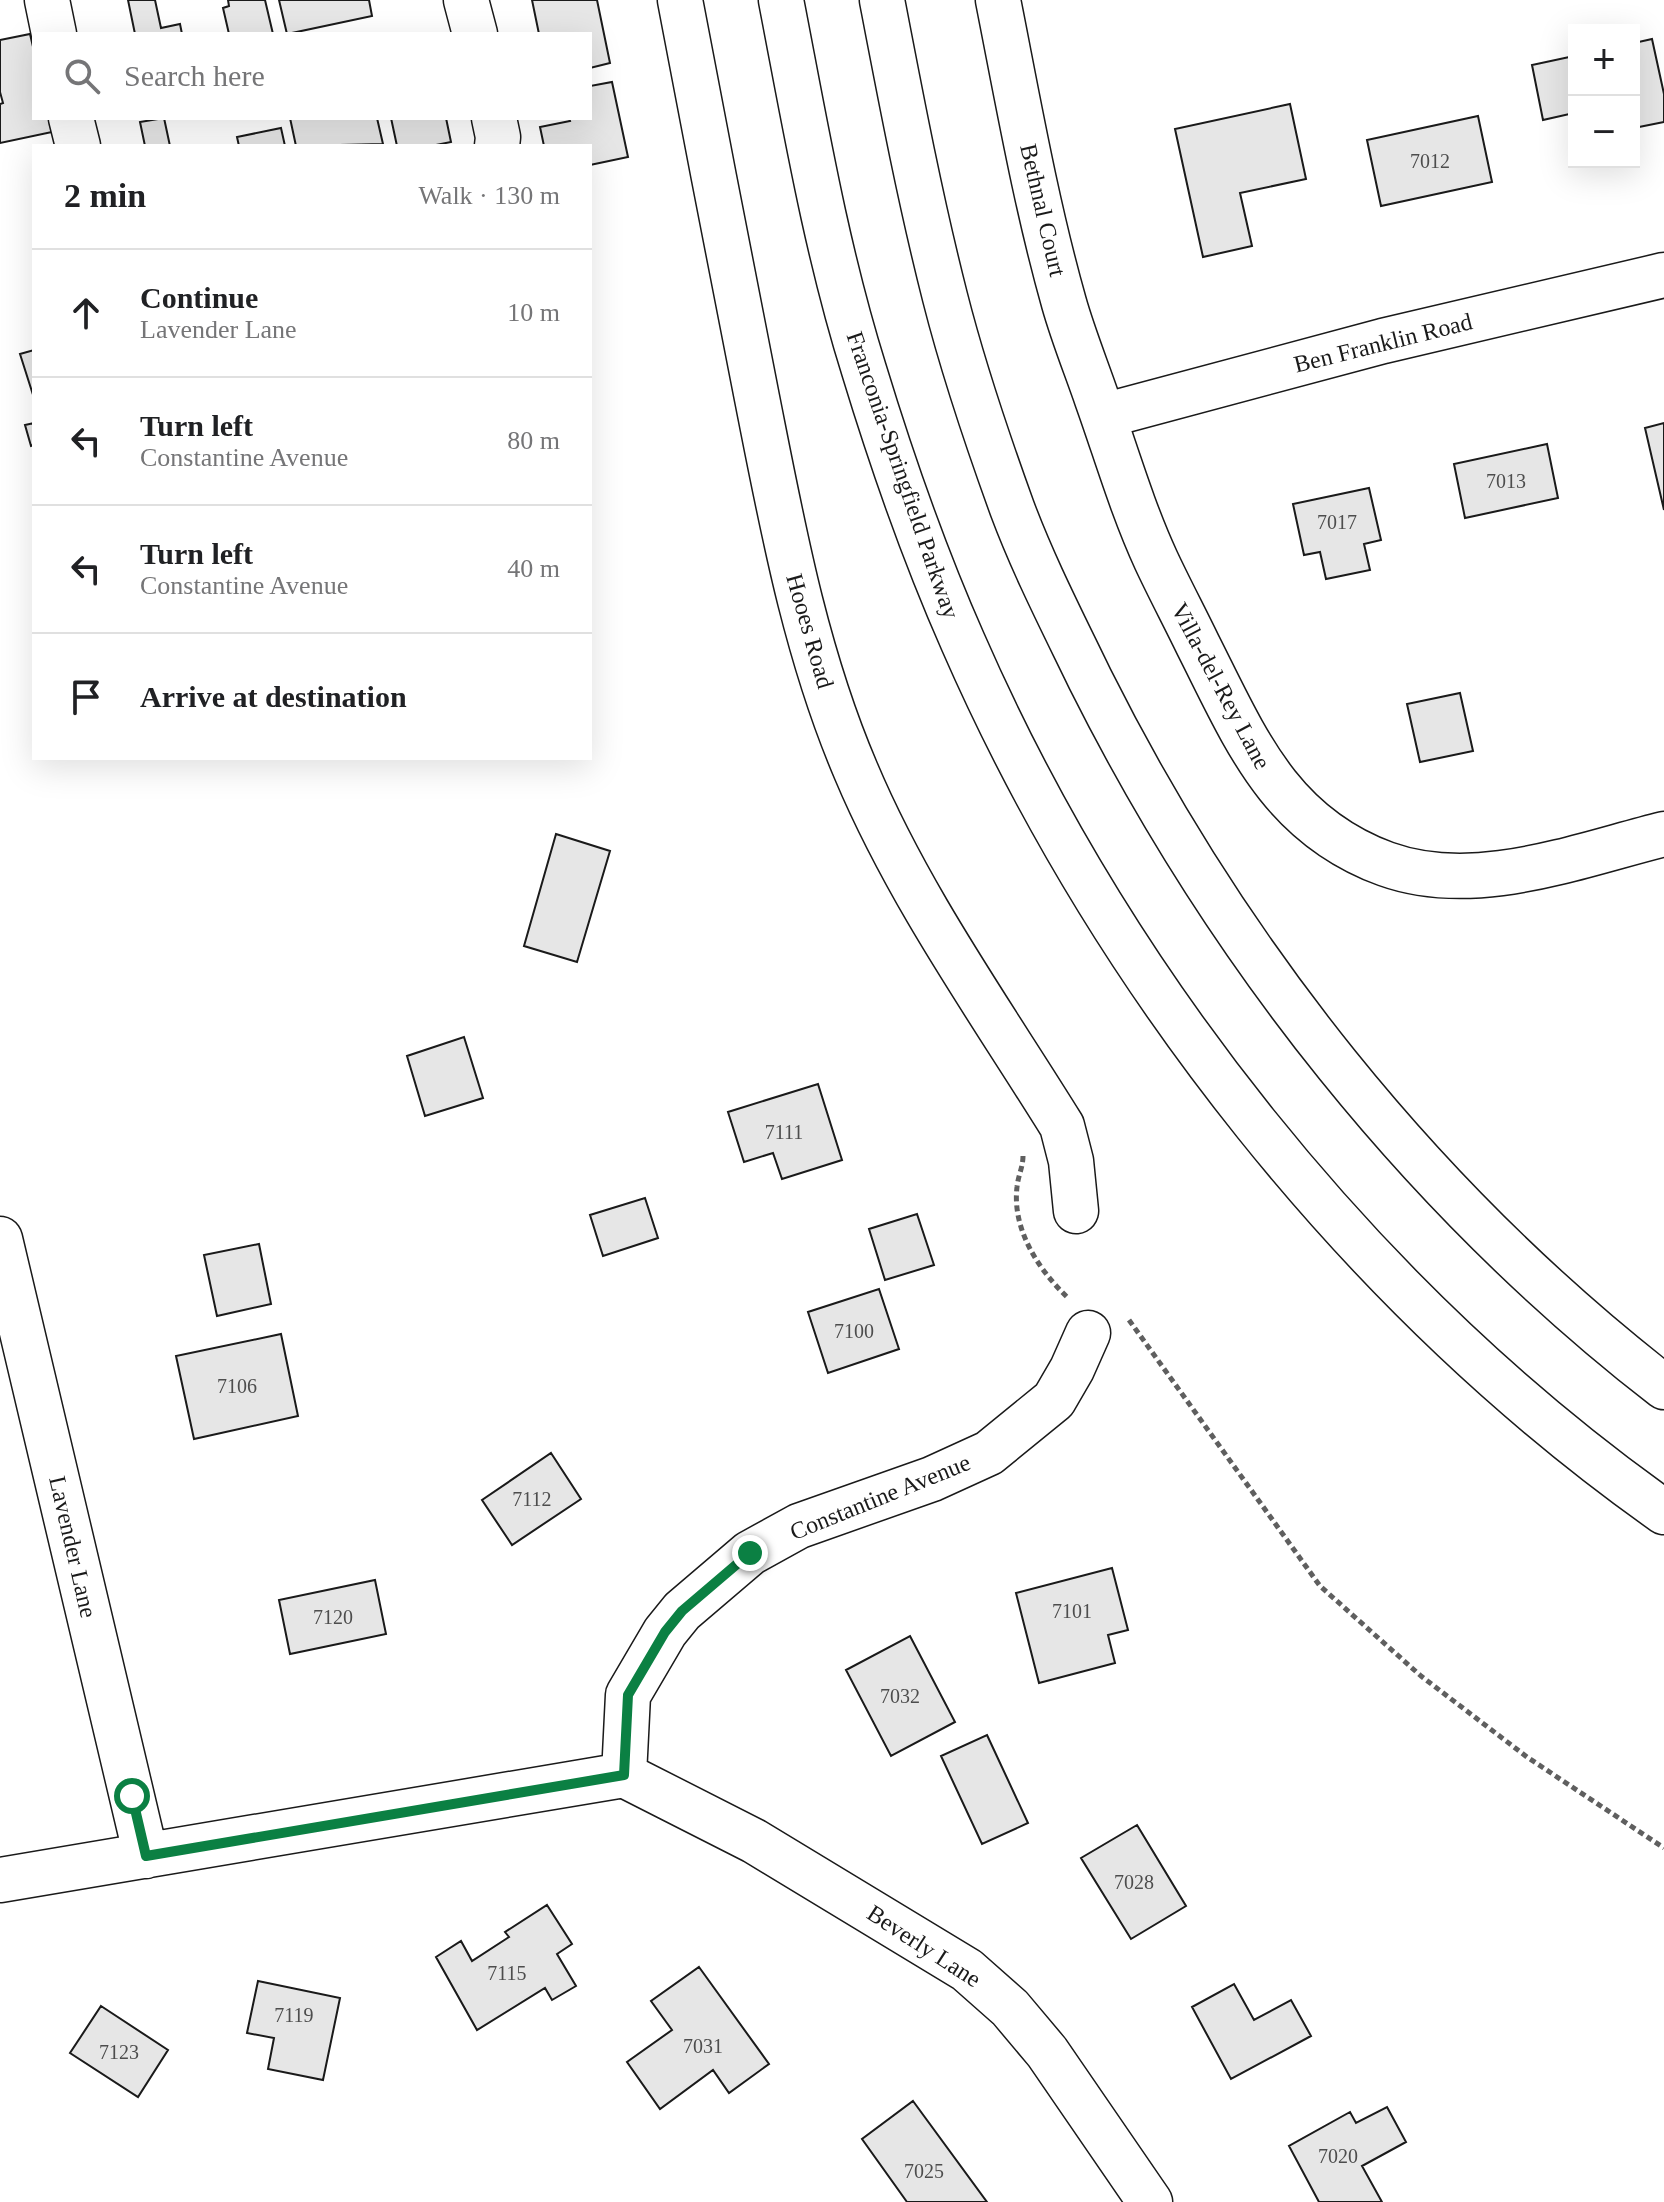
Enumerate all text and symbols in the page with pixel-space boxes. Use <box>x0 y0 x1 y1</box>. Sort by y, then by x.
map controls <box>1568 24 1640 168</box>
button: + <box>1568 24 1640 96</box>
search box <box>32 32 592 120</box>
icon: search <box>60 54 104 98</box>
text: Search here <box>124 59 265 92</box>
button: − <box>1568 96 1640 168</box>
street label: Bethnal Court <box>1015 141 1071 279</box>
house number: 7012 <box>1410 150 1450 172</box>
text: 2 min <box>64 177 146 214</box>
text: Walk · 130 m <box>418 181 560 210</box>
text: Continue <box>140 281 258 314</box>
icon: ahead <box>64 291 108 335</box>
text: 10 m <box>507 298 560 327</box>
street label: Ben Franklin Road <box>1291 308 1475 378</box>
text: Lavender Lane <box>140 315 297 344</box>
street label: Franconia-Springfield Parkway <box>842 328 964 622</box>
text: Turn left <box>140 409 253 442</box>
icon: left <box>64 419 108 463</box>
text: 80 m <box>507 426 560 455</box>
text: Constantine Avenue <box>140 443 348 472</box>
house number: 7013 <box>1486 470 1526 492</box>
house number: 7017 <box>1317 511 1357 533</box>
text: Turn left <box>140 537 253 570</box>
icon: left <box>64 547 108 591</box>
text: 40 m <box>507 554 560 583</box>
text: Constantine Avenue <box>140 571 348 600</box>
street label: Hooes Road <box>781 571 839 691</box>
street label: Villa-del-Rey Lane <box>1166 598 1276 774</box>
icon: arrive <box>64 675 108 719</box>
text: Arrive at destination <box>140 680 407 713</box>
house number: 7111 <box>765 1121 803 1143</box>
house number: 7100 <box>834 1320 874 1342</box>
house number: 7106 <box>217 1375 257 1397</box>
street label: Constantine Avenue <box>786 1449 974 1545</box>
street label: Lavender Lane <box>44 1474 102 1620</box>
house number: 7112 <box>512 1488 552 1510</box>
route end <box>732 1535 768 1571</box>
house number: 7101 <box>1052 1600 1092 1622</box>
house number: 7120 <box>313 1606 353 1628</box>
house number: 7032 <box>880 1685 920 1707</box>
route start <box>114 1778 150 1814</box>
house number: 7028 <box>1114 1871 1154 1893</box>
street label: Beverly Lane <box>862 1900 986 1992</box>
house number: 7115 <box>487 1962 527 1984</box>
house number: 7119 <box>274 2004 314 2026</box>
house number: 7031 <box>683 2035 723 2057</box>
house number: 7123 <box>99 2041 139 2063</box>
house number: 7020 <box>1318 2145 1358 2167</box>
house number: 7025 <box>904 2160 944 2182</box>

